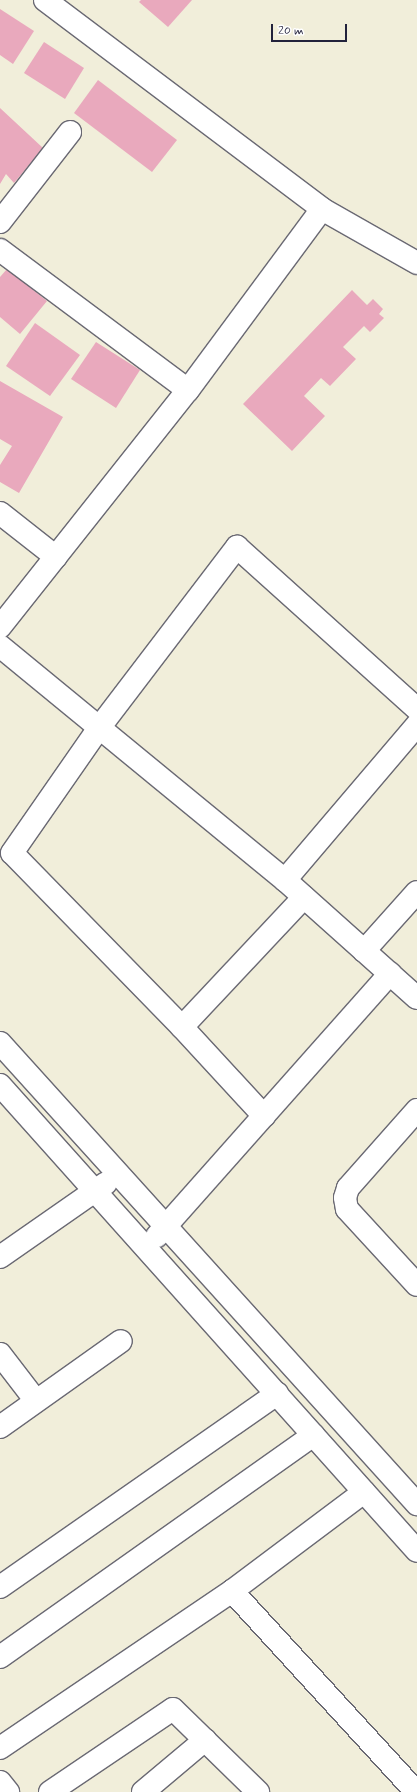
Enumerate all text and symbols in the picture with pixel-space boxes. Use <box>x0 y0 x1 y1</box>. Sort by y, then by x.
scale bar <box>273 16 349 42</box>
text: 20 m <box>278 23 304 39</box>

